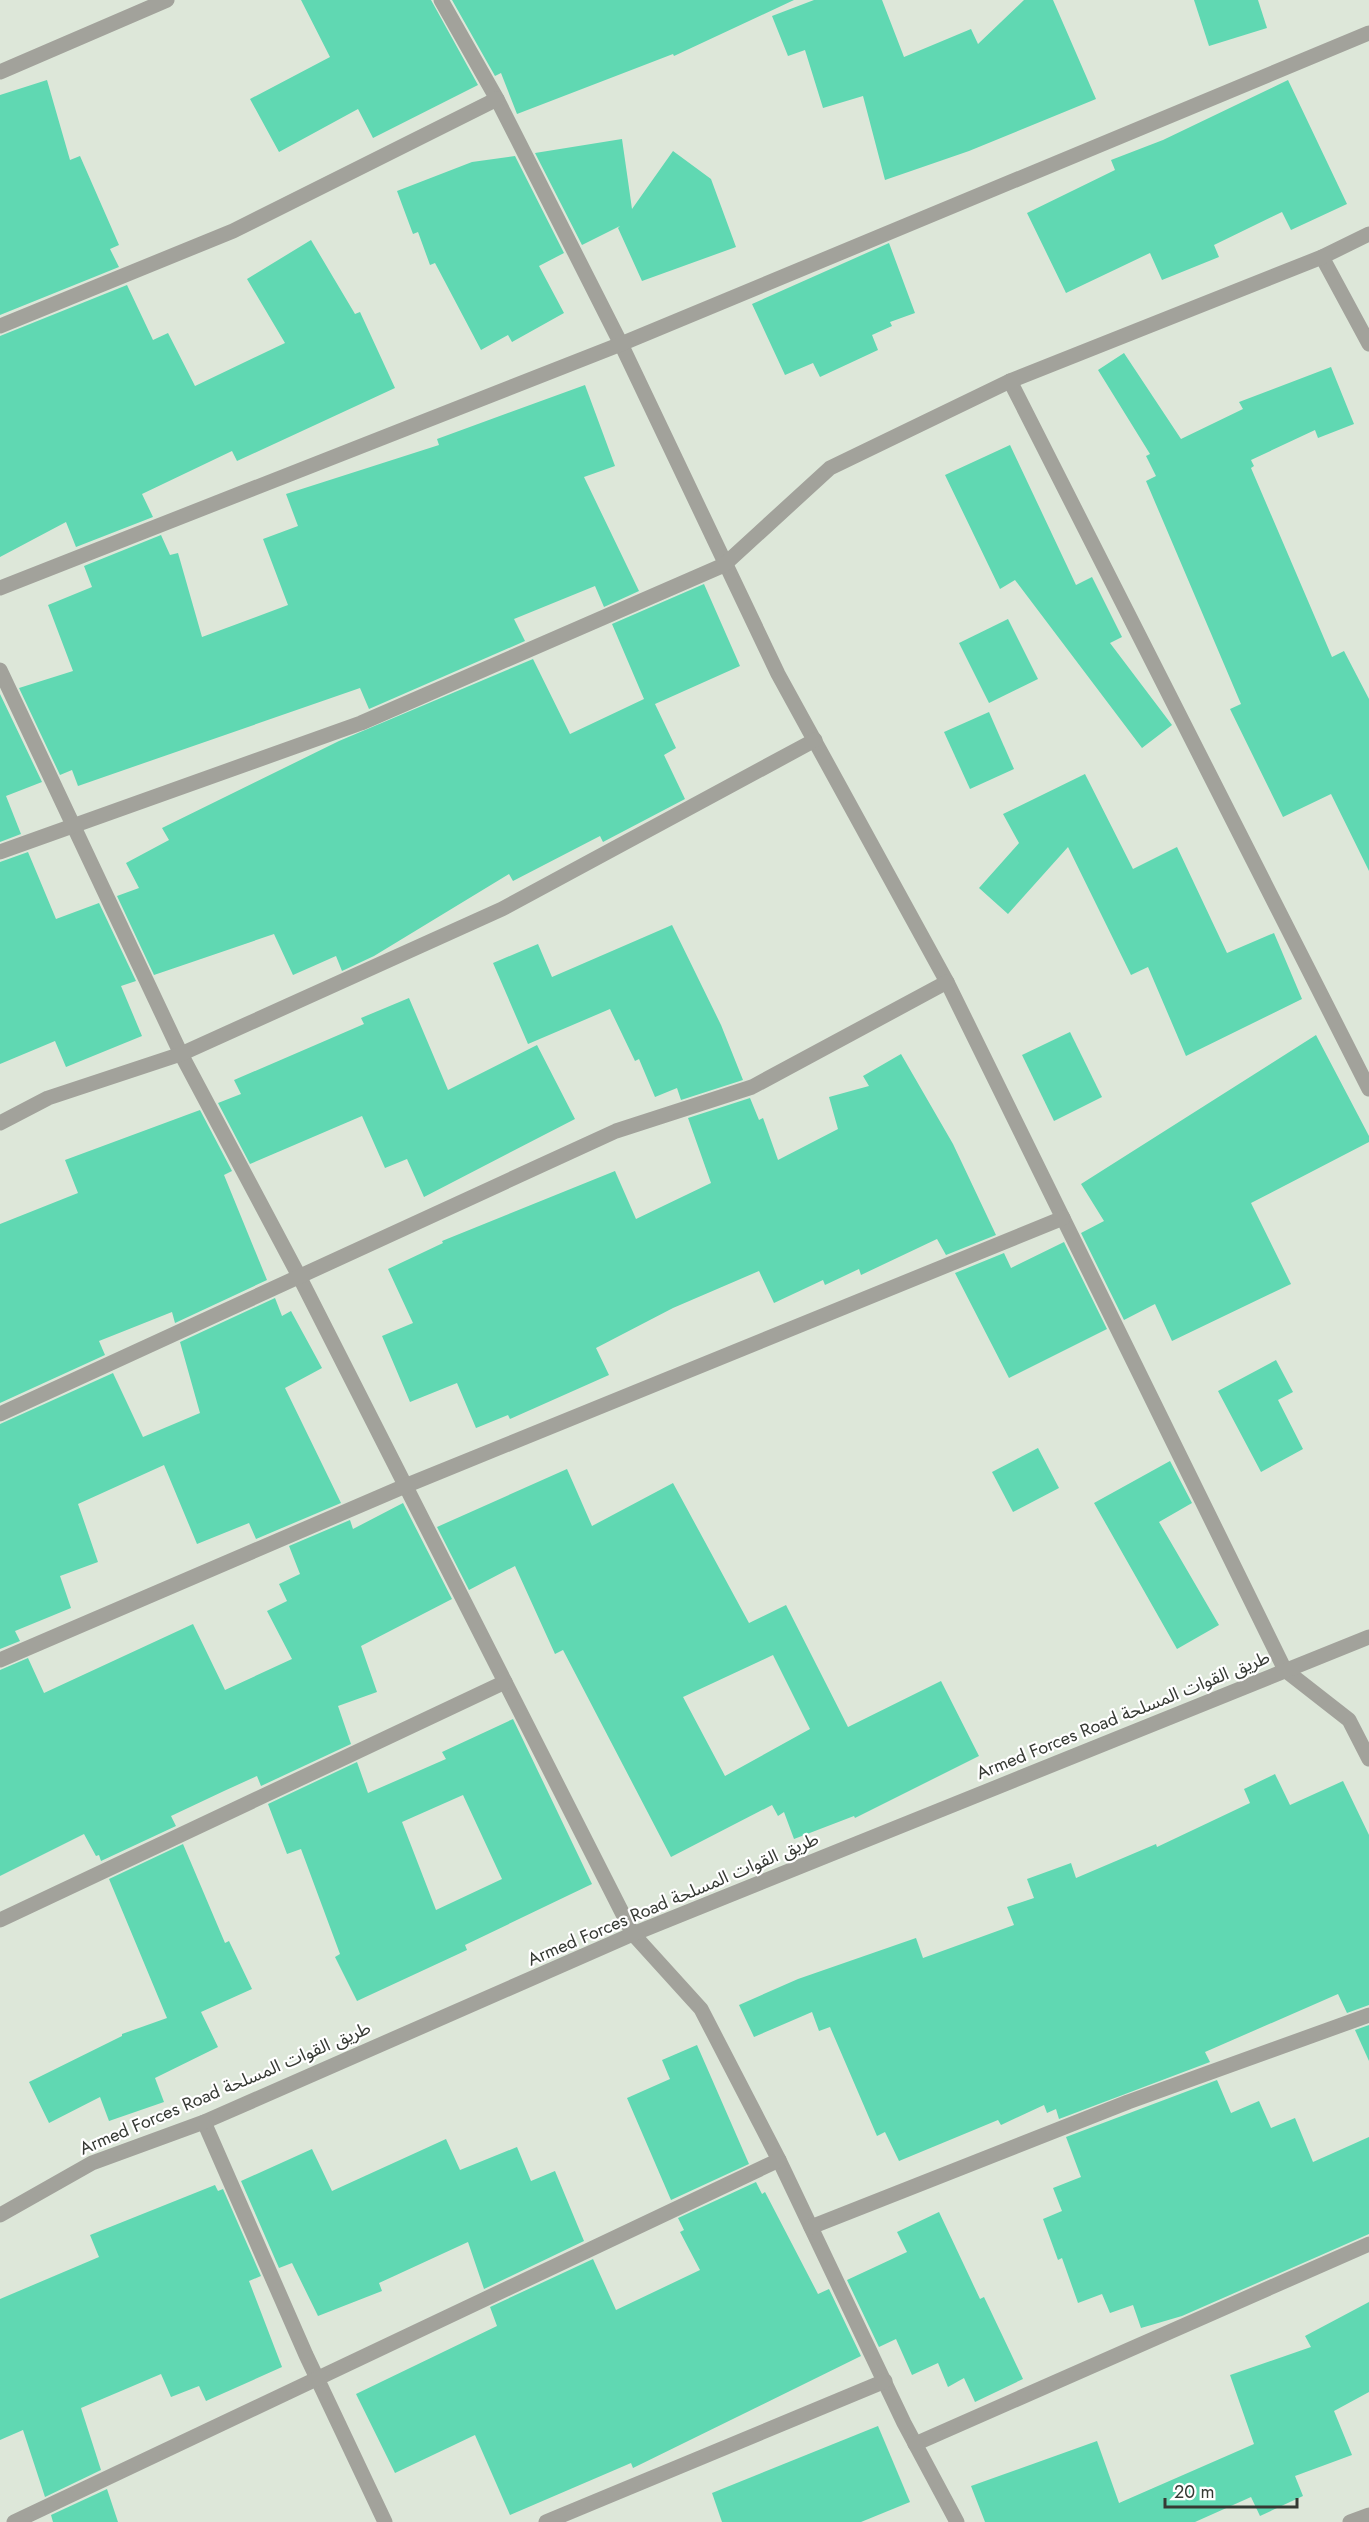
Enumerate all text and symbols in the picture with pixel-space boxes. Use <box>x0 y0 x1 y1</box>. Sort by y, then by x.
street label: Armed Forces Road طريق القوات المسلحة <box>972 1644 1274 1786</box>
street label: Armed Forces Road طريق القوات المسلحة <box>523 1826 823 1972</box>
street label: Armed Forces Road طريق القوات المسلحة <box>75 2015 375 2161</box>
scale bar <box>1165 2471 1297 2509</box>
text: 20 m <box>1174 2479 1214 2505</box>

